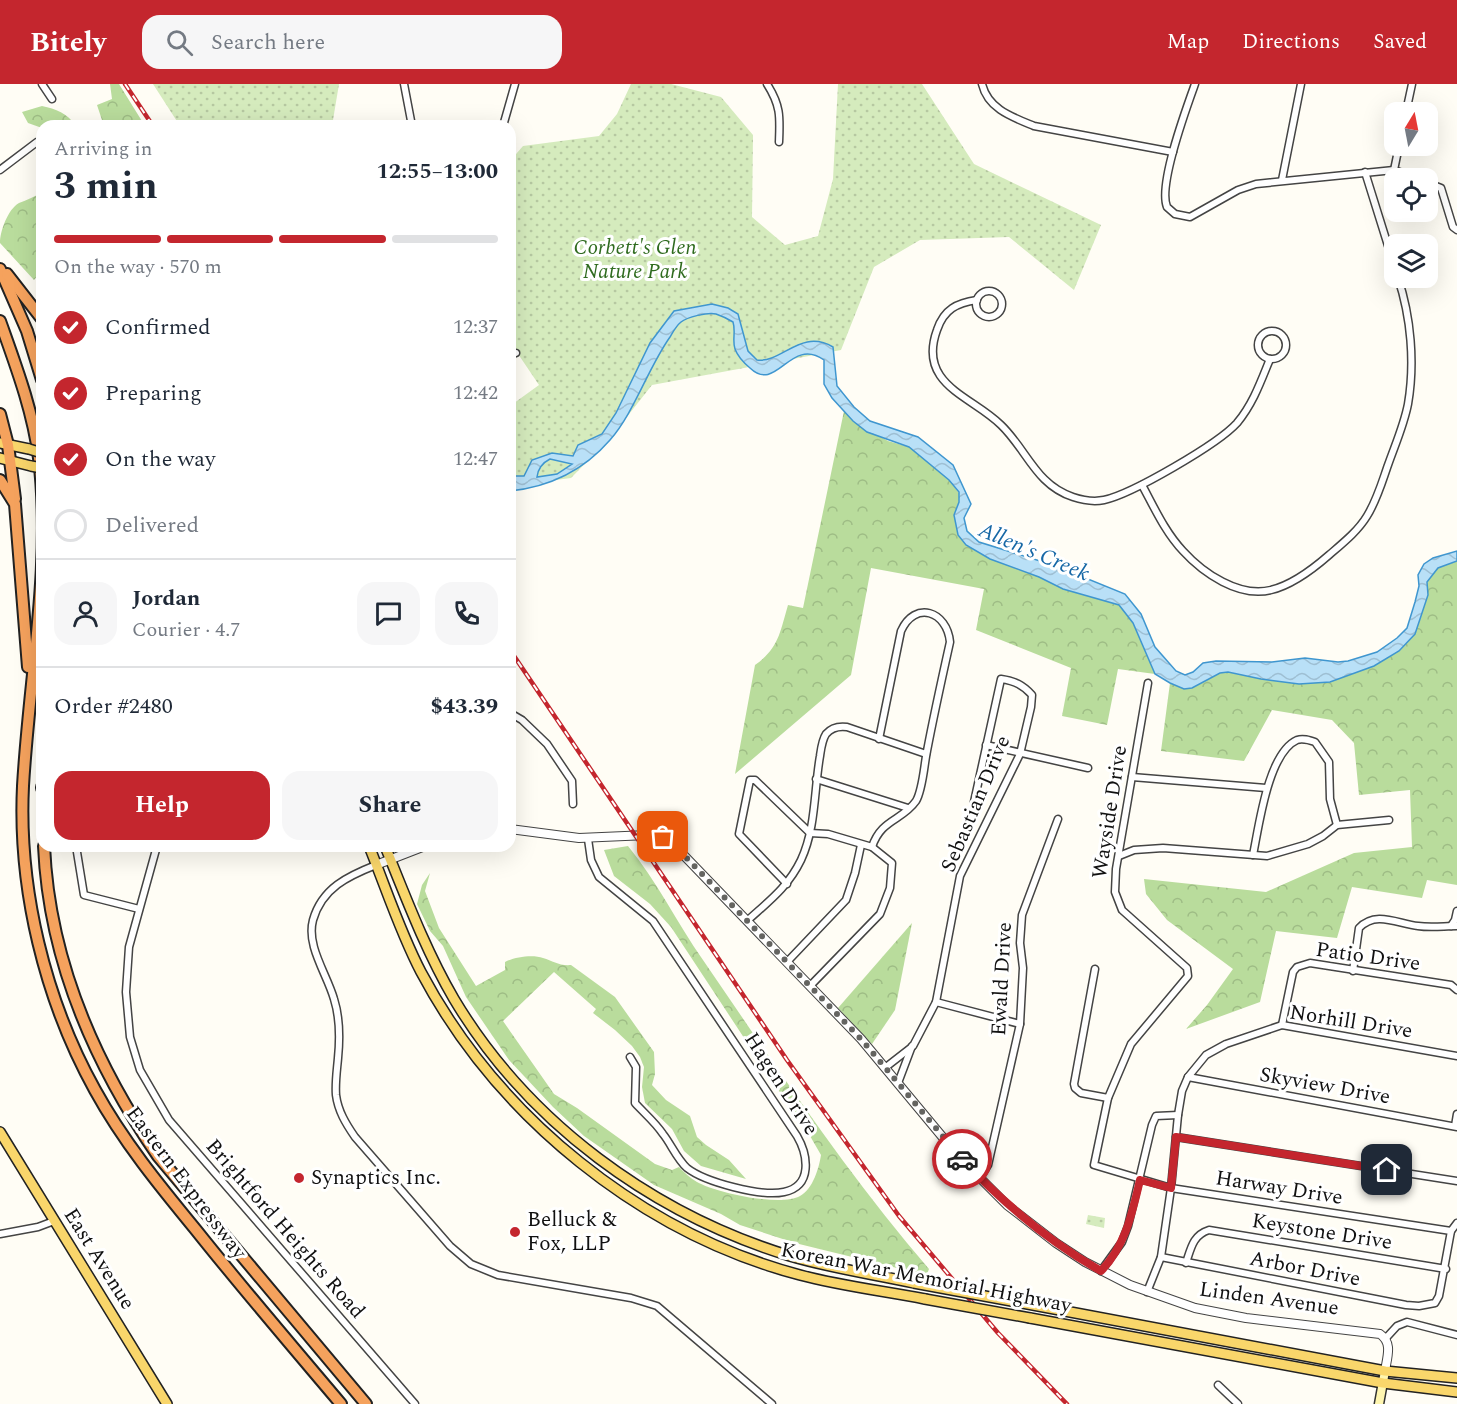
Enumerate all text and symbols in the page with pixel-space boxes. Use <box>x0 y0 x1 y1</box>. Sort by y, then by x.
search box <box>142 15 562 69</box>
text: Bitely <box>30 21 106 64</box>
icon: search <box>163 26 196 59</box>
text: Search here <box>211 26 325 59</box>
text: Map <box>1167 26 1209 58</box>
text: Directions <box>1242 26 1340 58</box>
text: Saved <box>1373 26 1427 58</box>
north arrow <box>1384 102 1438 156</box>
map controls <box>1384 102 1438 288</box>
text: Arriving in <box>54 134 152 164</box>
text: 12:55–13:00 <box>376 155 498 188</box>
text: 3 min <box>54 157 158 216</box>
button: locate <box>1384 168 1438 222</box>
park label: Corbett's Glen Nature Park <box>573 232 697 288</box>
button: layers <box>1384 234 1438 288</box>
text: On the way · 570 m <box>54 252 222 282</box>
icon: check <box>54 311 87 344</box>
text: Confirmed <box>105 311 211 344</box>
text: 12:37 <box>453 312 498 342</box>
icon: check <box>54 377 87 410</box>
text: Preparing <box>105 377 202 410</box>
text: 12:42 <box>453 378 498 408</box>
icon: check <box>54 443 87 476</box>
text: On the way <box>105 443 216 476</box>
text: 12:47 <box>453 444 498 474</box>
text: Delivered <box>105 509 199 542</box>
water label: Allen's Creek <box>972 513 1095 590</box>
button: person <box>54 582 117 645</box>
text: Jordan <box>132 582 200 615</box>
button: chat <box>357 582 420 645</box>
button: phone <box>435 582 498 645</box>
text: Courier · 4.7 <box>132 615 240 645</box>
text: Order #2480 <box>54 690 173 723</box>
text: $43.39 <box>430 690 498 723</box>
street label: Sebastian Drive <box>933 731 1019 877</box>
street label: Wayside Drive <box>1084 743 1136 881</box>
button: Help <box>54 771 270 840</box>
button: Share <box>282 771 498 840</box>
pin <box>637 811 688 862</box>
icon: bag <box>646 820 679 853</box>
street label: Ewald Drive <box>983 921 1021 1037</box>
street label: Patio Drive <box>1314 934 1422 980</box>
street label: Norhill Drive <box>1287 996 1415 1048</box>
street label: Hagen Drive <box>736 1026 826 1142</box>
street label: Skyview Drive <box>1257 1059 1393 1113</box>
street label: Eastern Expressway <box>118 1100 255 1267</box>
courier <box>932 1129 992 1189</box>
street label: Brightford Heights Road <box>198 1132 372 1326</box>
icon: car <box>946 1143 979 1176</box>
pin <box>1361 1144 1412 1195</box>
icon: home <box>1370 1153 1403 1186</box>
place label: Synaptics Inc. <box>311 1162 441 1194</box>
street label: Harway Drive <box>1213 1162 1345 1214</box>
marker: Synaptics Inc. <box>292 1171 306 1185</box>
street label: East Avenue <box>55 1202 143 1316</box>
place label: Belluck & Fox, LLP <box>527 1204 617 1260</box>
street label: Keystone Drive <box>1250 1205 1394 1259</box>
marker: Belluck & Fox, LLP <box>508 1225 522 1239</box>
street label: Korean War Memorial Highway <box>778 1234 1075 1322</box>
street label: Arbor Drive <box>1247 1243 1363 1295</box>
street label: Linden Avenue <box>1197 1273 1341 1325</box>

